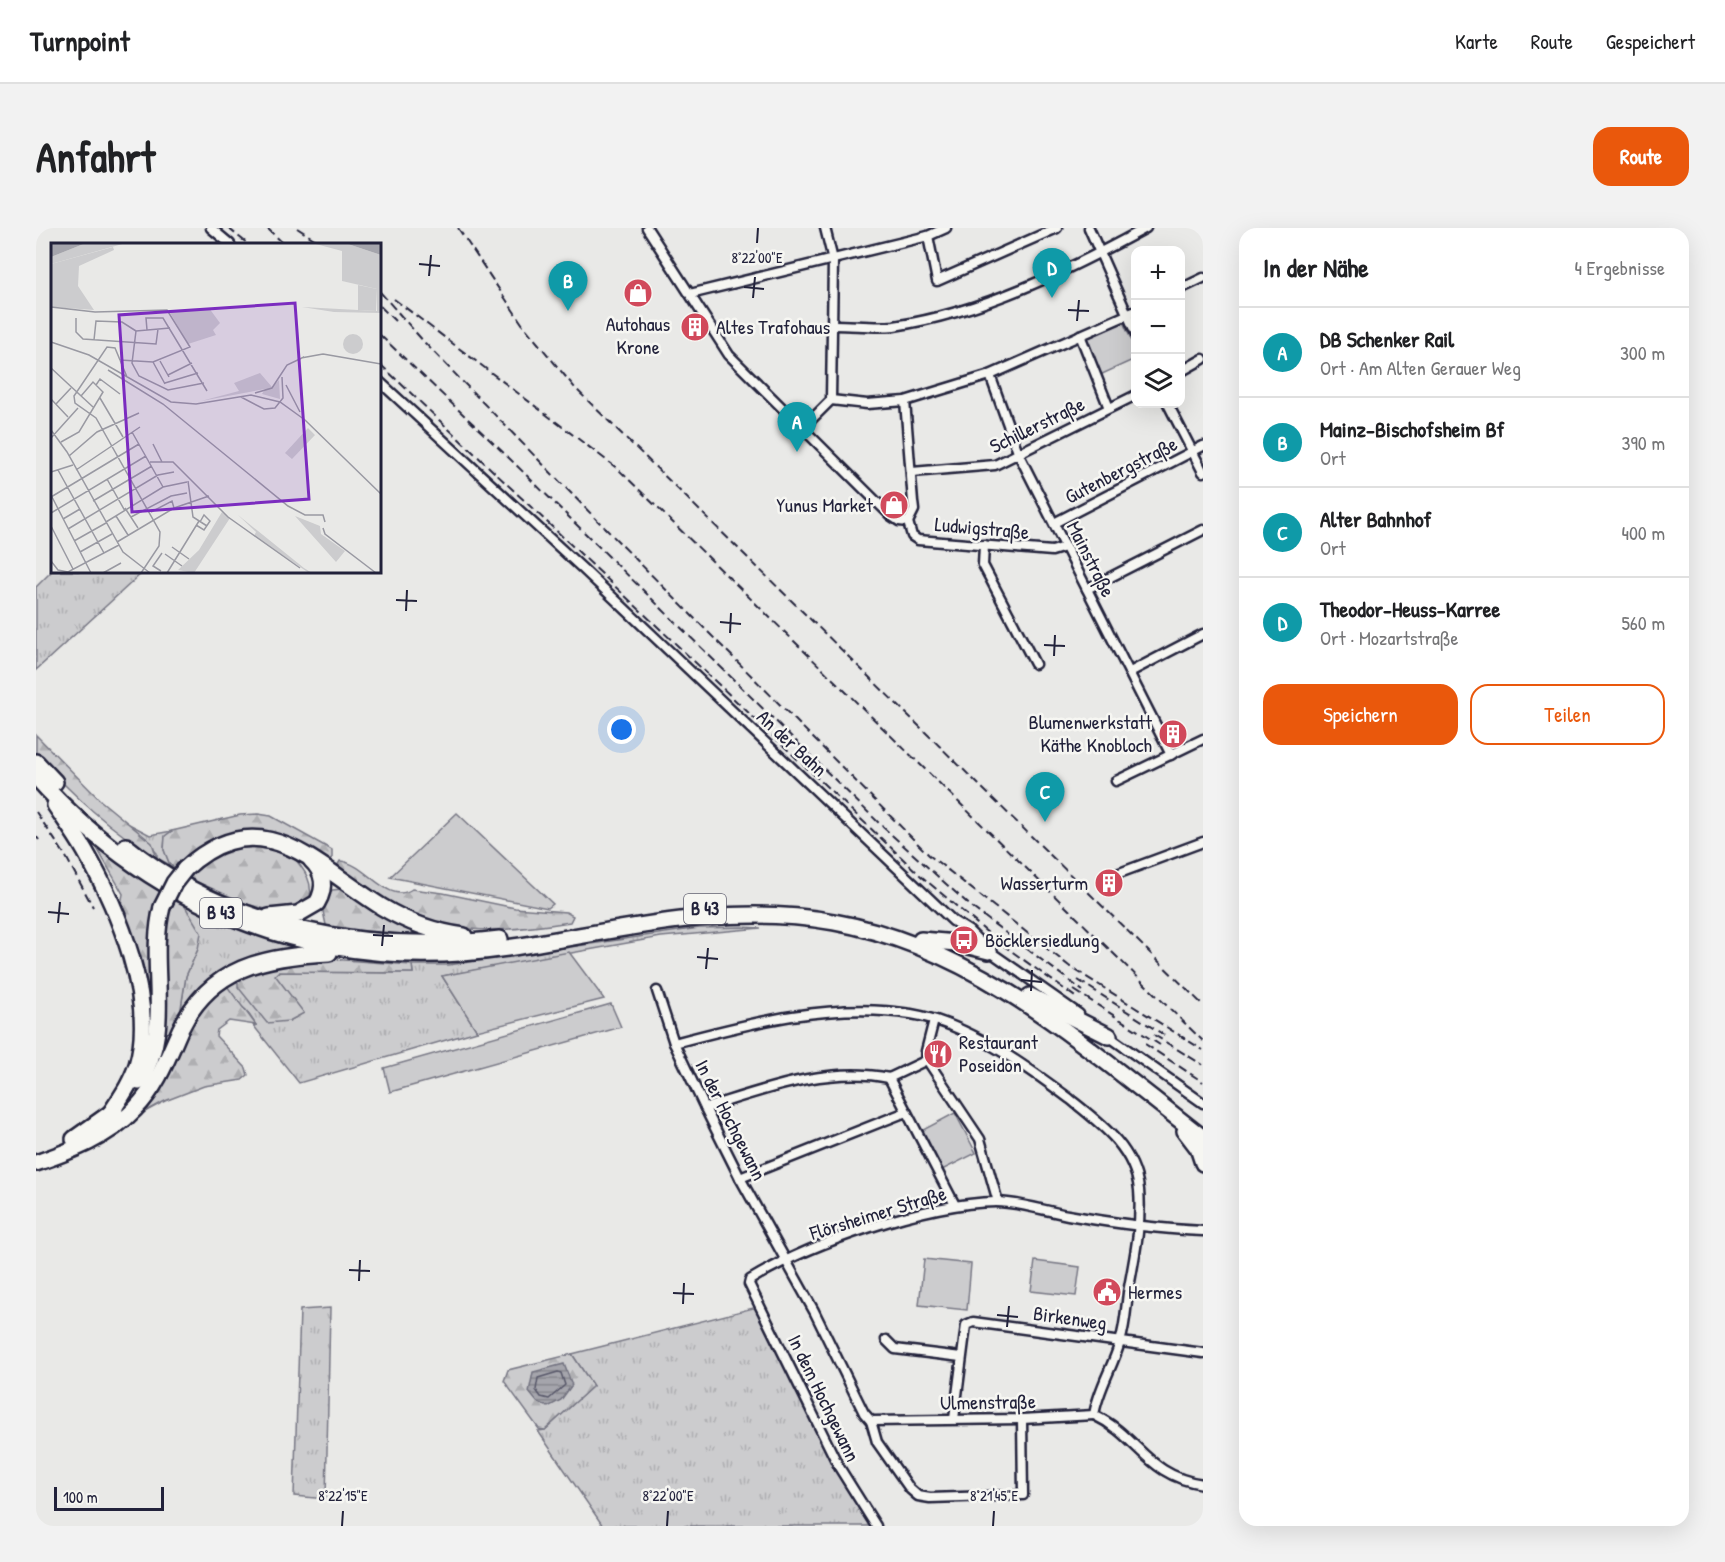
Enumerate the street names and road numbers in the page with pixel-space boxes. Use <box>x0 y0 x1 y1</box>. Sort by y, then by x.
street label: Schillerstraße <box>985 390 1089 459</box>
street label: Gutenbergstraße <box>1060 430 1182 509</box>
street label: Ludwigstraße <box>934 510 1030 545</box>
street label: Mainstraße <box>1061 516 1122 601</box>
street label: An der Bahn <box>751 703 833 782</box>
road number: B 43 <box>684 894 726 924</box>
road number: B 43 <box>200 898 242 928</box>
street label: In der Hochgewann <box>689 1055 773 1185</box>
street label: Flörsheimer Straße <box>805 1179 949 1246</box>
street label: Birkenweg <box>1032 1299 1109 1336</box>
street label: In dem Hochgewann <box>782 1330 867 1466</box>
street label: Ulmenstraße <box>940 1387 1036 1416</box>

